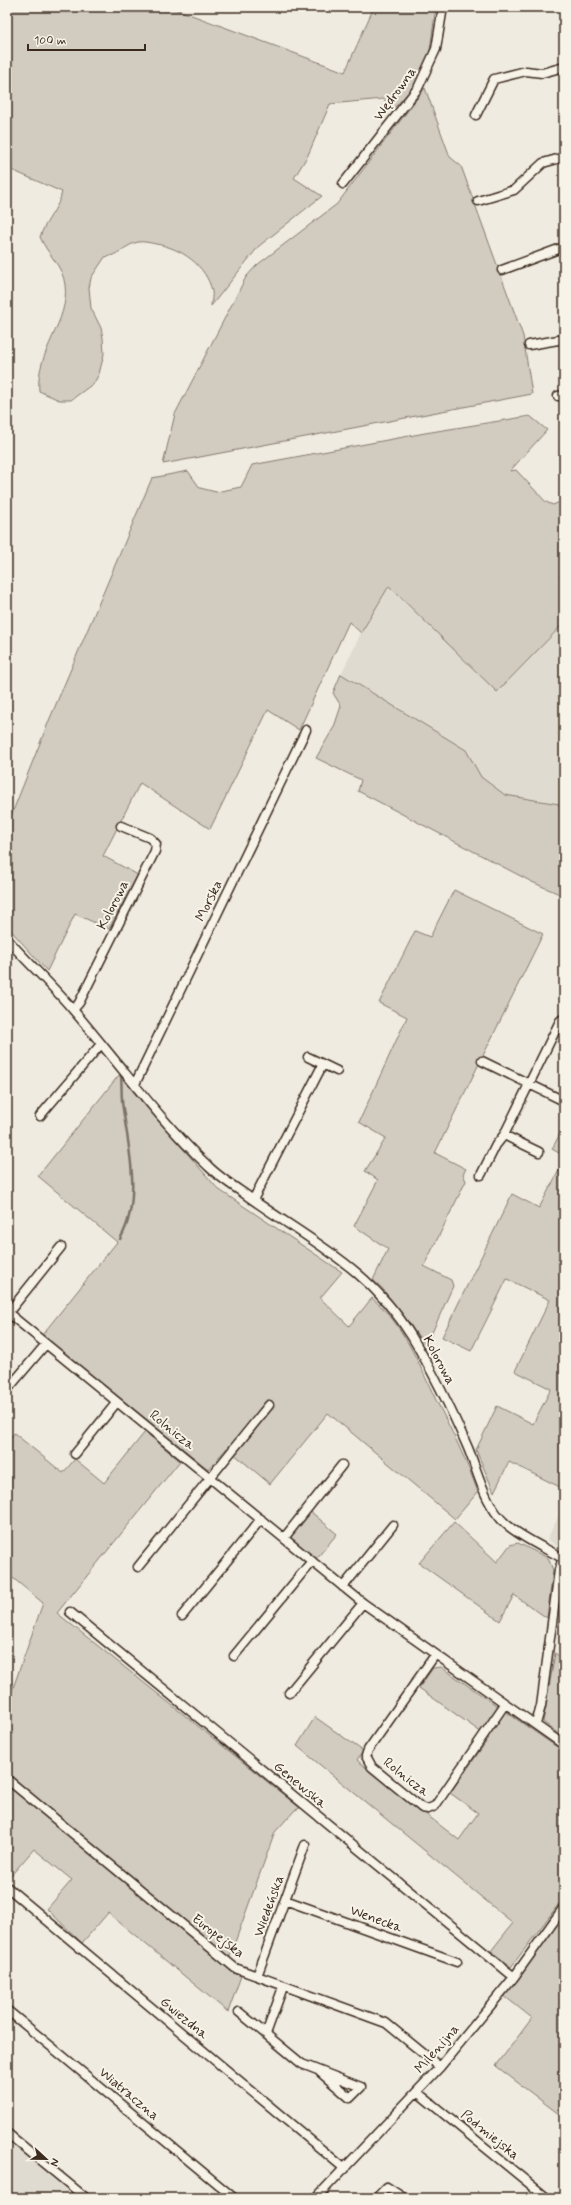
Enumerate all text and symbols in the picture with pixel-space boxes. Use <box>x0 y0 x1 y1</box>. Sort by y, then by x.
scale bar <box>28 26 145 52</box>
text: 100 m <box>34 33 66 49</box>
street label: Wędrowna <box>369 64 421 124</box>
street label: Kolorowa <box>93 877 133 933</box>
street label: Morska <box>191 877 227 924</box>
street label: Kolorowa <box>419 1332 459 1388</box>
street label: Rolnicza <box>146 1406 199 1454</box>
street label: Rolnicza <box>379 1753 433 1801</box>
street label: Genewska <box>270 1758 331 1813</box>
street label: Wiedeńska <box>250 1873 288 1939</box>
street label: Wenecka <box>347 1901 405 1937</box>
street label: Europejska <box>188 1910 248 1962</box>
street label: Gwiezdna <box>156 1993 212 2044</box>
street label: Milenijna <box>411 2021 463 2077</box>
street label: Wiatraczna <box>95 2064 163 2124</box>
street label: Podmiejska <box>457 2106 523 2164</box>
north arrow <box>26 2139 66 2179</box>
text: N <box>46 2156 62 2168</box>

